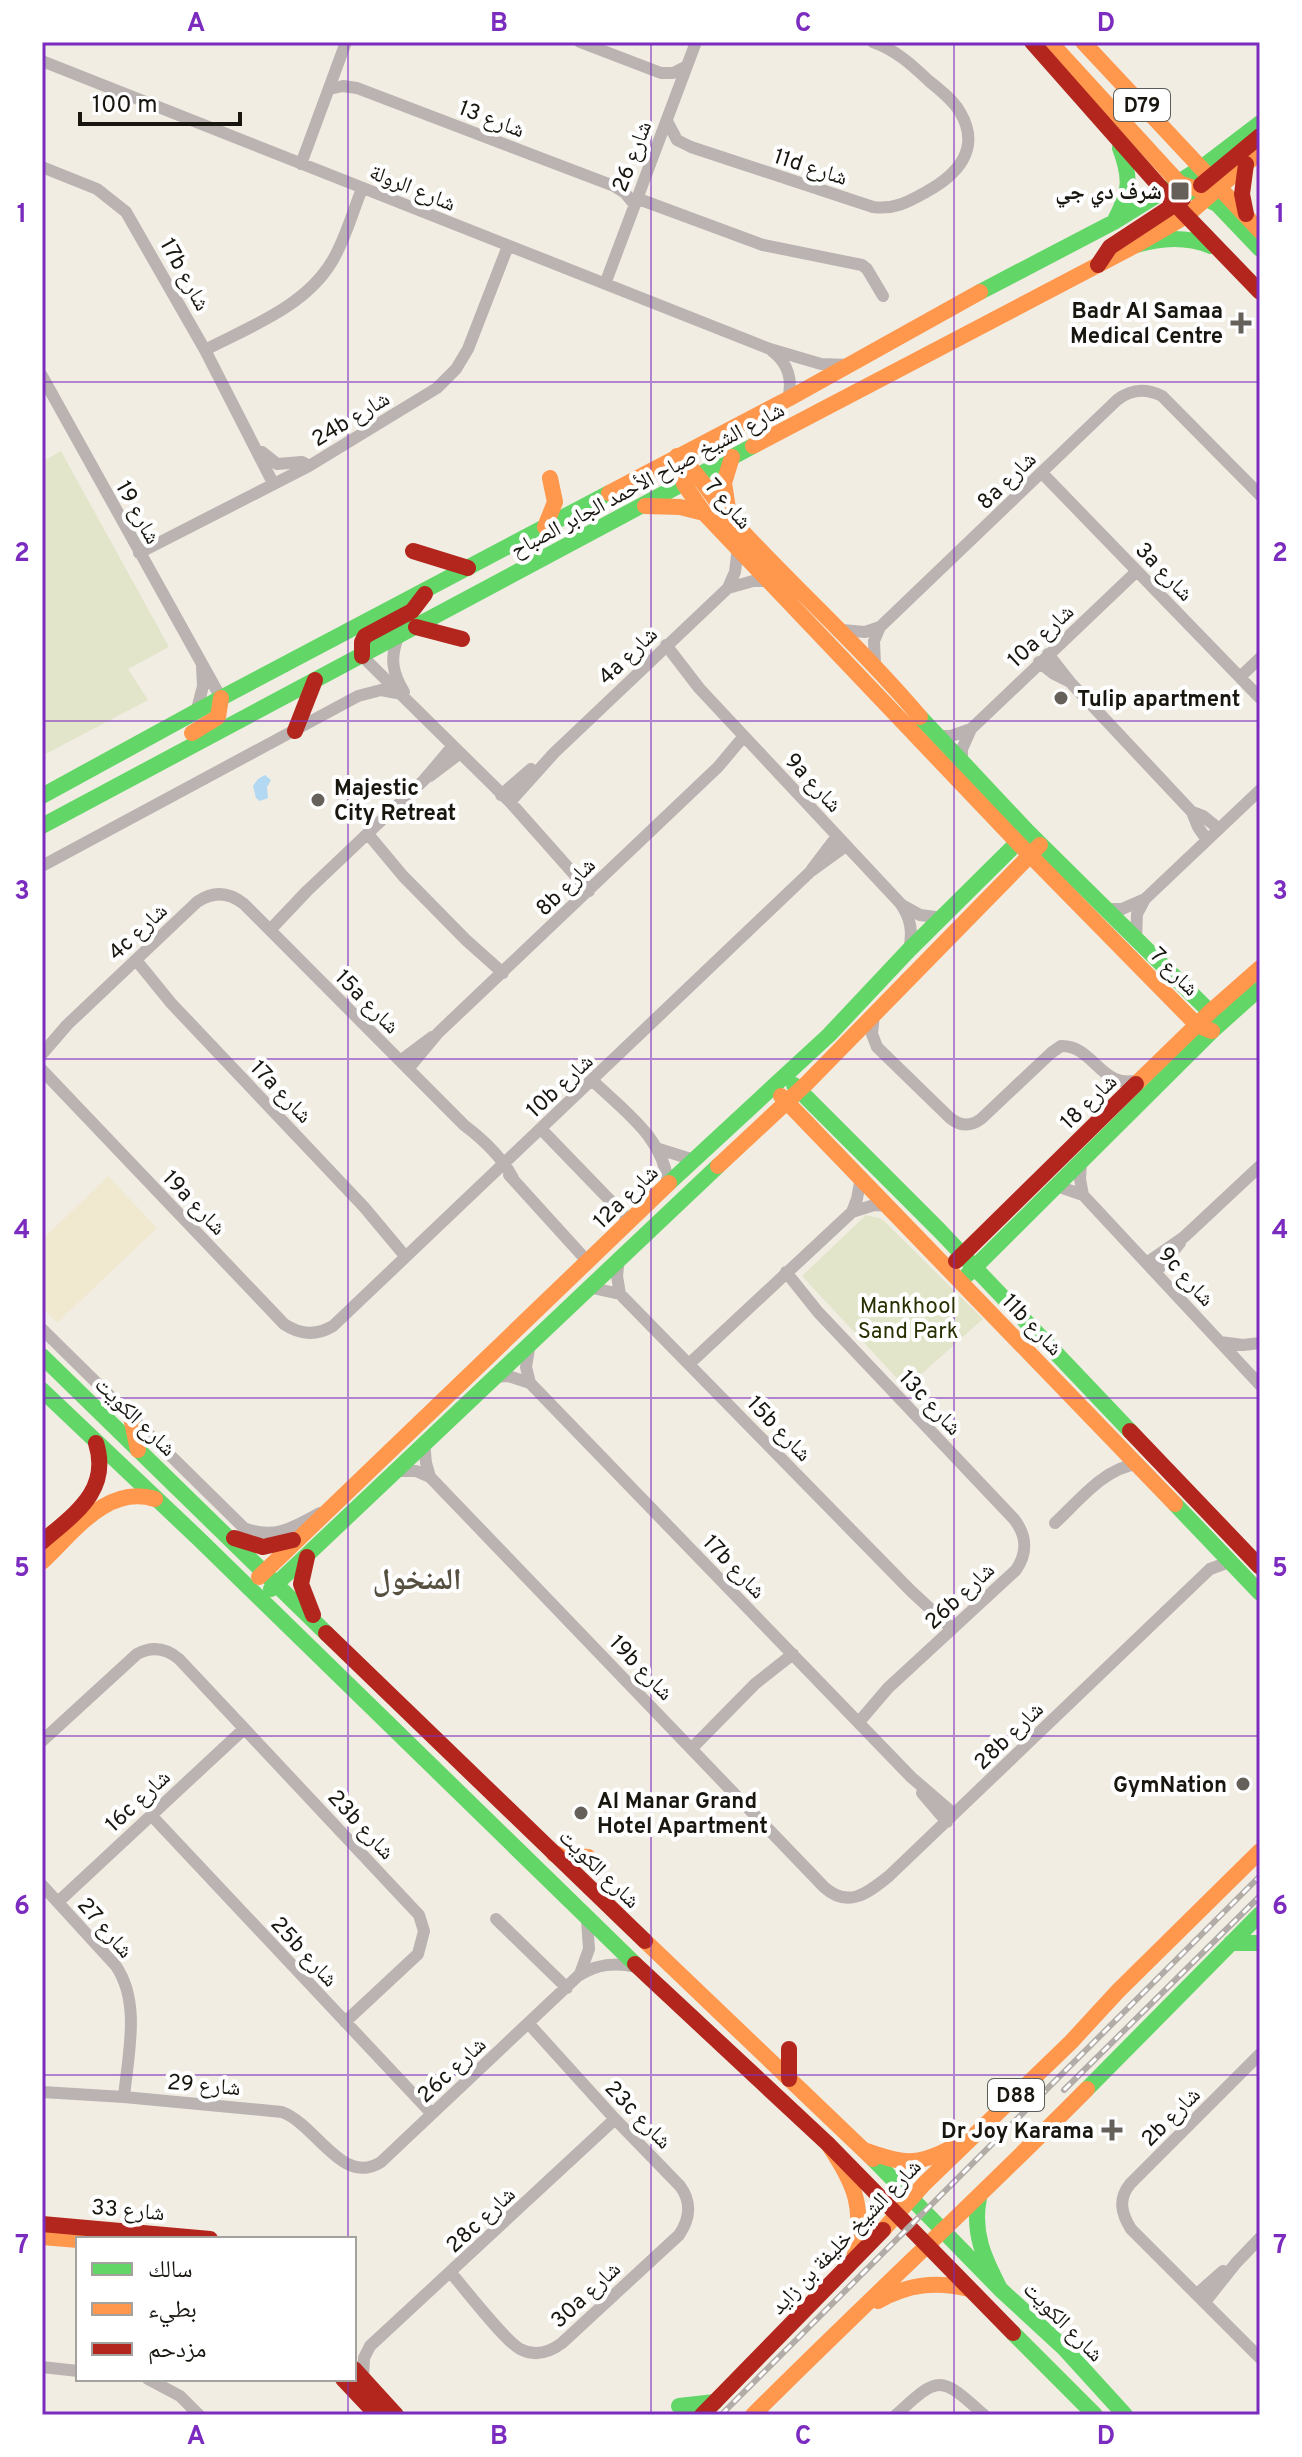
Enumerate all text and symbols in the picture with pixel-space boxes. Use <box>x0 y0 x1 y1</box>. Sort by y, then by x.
text: A <box>187 8 205 41</box>
text: B <box>490 8 508 41</box>
text: C <box>795 8 811 41</box>
text: D <box>1097 8 1115 41</box>
scale bar <box>80 76 240 126</box>
road number: D79 <box>1114 89 1170 121</box>
text: 100 m <box>92 91 158 121</box>
street label: شارع 13 <box>454 95 528 145</box>
street label: شارع 26 <box>608 118 659 196</box>
street label: 11d شارع <box>770 144 850 193</box>
street label: شارع الرولة <box>365 160 459 219</box>
place label: شرف دي جي <box>1055 180 1162 208</box>
marker: شرف دي جي <box>1169 180 1191 202</box>
text: 1 <box>17 199 27 232</box>
text: 1 <box>1275 199 1285 232</box>
street label: 17b شارع <box>153 234 215 316</box>
place label: Badr Al Samaa Medical Centre <box>1070 299 1223 351</box>
marker: Badr Al Samaa Medical Centre <box>1230 312 1252 334</box>
street label: 24b شارع <box>307 386 395 454</box>
street label: شارع الشيخ صباح الأحمد الجابر الصباح <box>507 397 790 565</box>
street label: 8a شارع <box>972 447 1043 517</box>
street label: شارع 7 <box>698 474 756 536</box>
street label: شارع 19 <box>108 477 165 550</box>
street label: 3a شارع <box>1128 537 1198 608</box>
text: 2 <box>14 538 30 571</box>
text: 2 <box>1272 538 1288 571</box>
street label: 10a شارع <box>1003 599 1080 674</box>
street label: 4a شارع <box>593 622 664 692</box>
place label: Tulip apartment <box>1077 687 1240 714</box>
marker: Tulip apartment <box>1052 689 1070 707</box>
street label: 9a شارع <box>778 748 847 819</box>
place label: Majestic City Retreat <box>334 776 456 828</box>
marker: Majestic City Retreat <box>309 791 327 809</box>
street label: 8b شارع <box>531 853 602 923</box>
text: 3 <box>14 876 30 909</box>
text: 3 <box>1272 876 1288 909</box>
street label: 4c شارع <box>103 899 174 967</box>
street label: شارع 7 <box>1143 943 1203 1003</box>
street label: 15a شارع <box>328 965 404 1041</box>
street label: 10b شارع <box>522 1049 600 1125</box>
street label: 17a شارع <box>244 1055 317 1130</box>
street label: شارع 18 <box>1056 1069 1124 1136</box>
street label: 12a شارع <box>588 1160 665 1235</box>
street label: 19a شارع <box>156 1166 231 1242</box>
text: 4 <box>14 1215 30 1248</box>
text: 4 <box>1272 1215 1288 1248</box>
street label: 9c شارع <box>1151 1242 1219 1313</box>
street label: 11b شارع <box>995 1289 1067 1362</box>
park label: Mankhool Sand Park <box>858 1294 958 1346</box>
street label: 13c شارع <box>892 1365 966 1442</box>
street label: شارع الكويت <box>88 1372 181 1463</box>
street label: 15b شارع <box>740 1391 816 1468</box>
street label: 17b شارع <box>696 1530 770 1606</box>
text: 5 <box>14 1553 30 1586</box>
text: 5 <box>1272 1553 1288 1586</box>
street label: 26b شارع <box>920 1558 1001 1636</box>
district label: المنخول <box>373 1563 461 1600</box>
street label: 19b شارع <box>602 1630 678 1707</box>
street label: 28b شارع <box>969 1697 1050 1776</box>
street label: 16c شارع <box>100 1765 177 1839</box>
place label: GymNation <box>1113 1773 1227 1800</box>
marker: GymNation <box>1234 1775 1252 1793</box>
street label: 23b شارع <box>321 1785 399 1866</box>
place label: Al Manar Grand Hotel Apartment <box>597 1789 768 1841</box>
marker: Al Manar Grand Hotel Apartment <box>572 1804 590 1822</box>
street label: شارع الكويت <box>552 1824 645 1915</box>
text: 6 <box>14 1891 30 1924</box>
text: 6 <box>1272 1891 1288 1924</box>
street label: شارع 27 <box>70 1893 138 1965</box>
street label: 25b شارع <box>264 1912 343 1994</box>
street label: 26c شارع <box>413 2032 493 2110</box>
street label: شارع 29 <box>166 2070 242 2103</box>
street label: 23c شارع <box>598 2076 676 2156</box>
road number: D88 <box>988 2079 1044 2111</box>
street label: 2b شارع <box>1136 2082 1207 2153</box>
place label: Dr Joy Karama <box>941 2119 1094 2146</box>
marker: Dr Joy Karama <box>1101 2119 1123 2141</box>
street label: شارع الشيخ خليفة بن زايد <box>766 2154 928 2321</box>
street label: 28c شارع <box>441 2182 522 2260</box>
street label: شارع 33 <box>90 2195 166 2228</box>
text: 7 <box>15 2230 29 2263</box>
text: 7 <box>1273 2230 1287 2263</box>
legend <box>76 2237 356 2381</box>
text: سالك <box>148 2256 193 2286</box>
street label: 30a شارع <box>546 2257 627 2335</box>
street label: شارع الكويت <box>1016 2277 1108 2369</box>
text: بطيء <box>148 2296 197 2328</box>
text: مزدحم <box>148 2336 207 2366</box>
text: A <box>187 2421 205 2454</box>
text: B <box>490 2421 508 2454</box>
text: C <box>795 2421 811 2454</box>
text: D <box>1097 2421 1115 2454</box>

